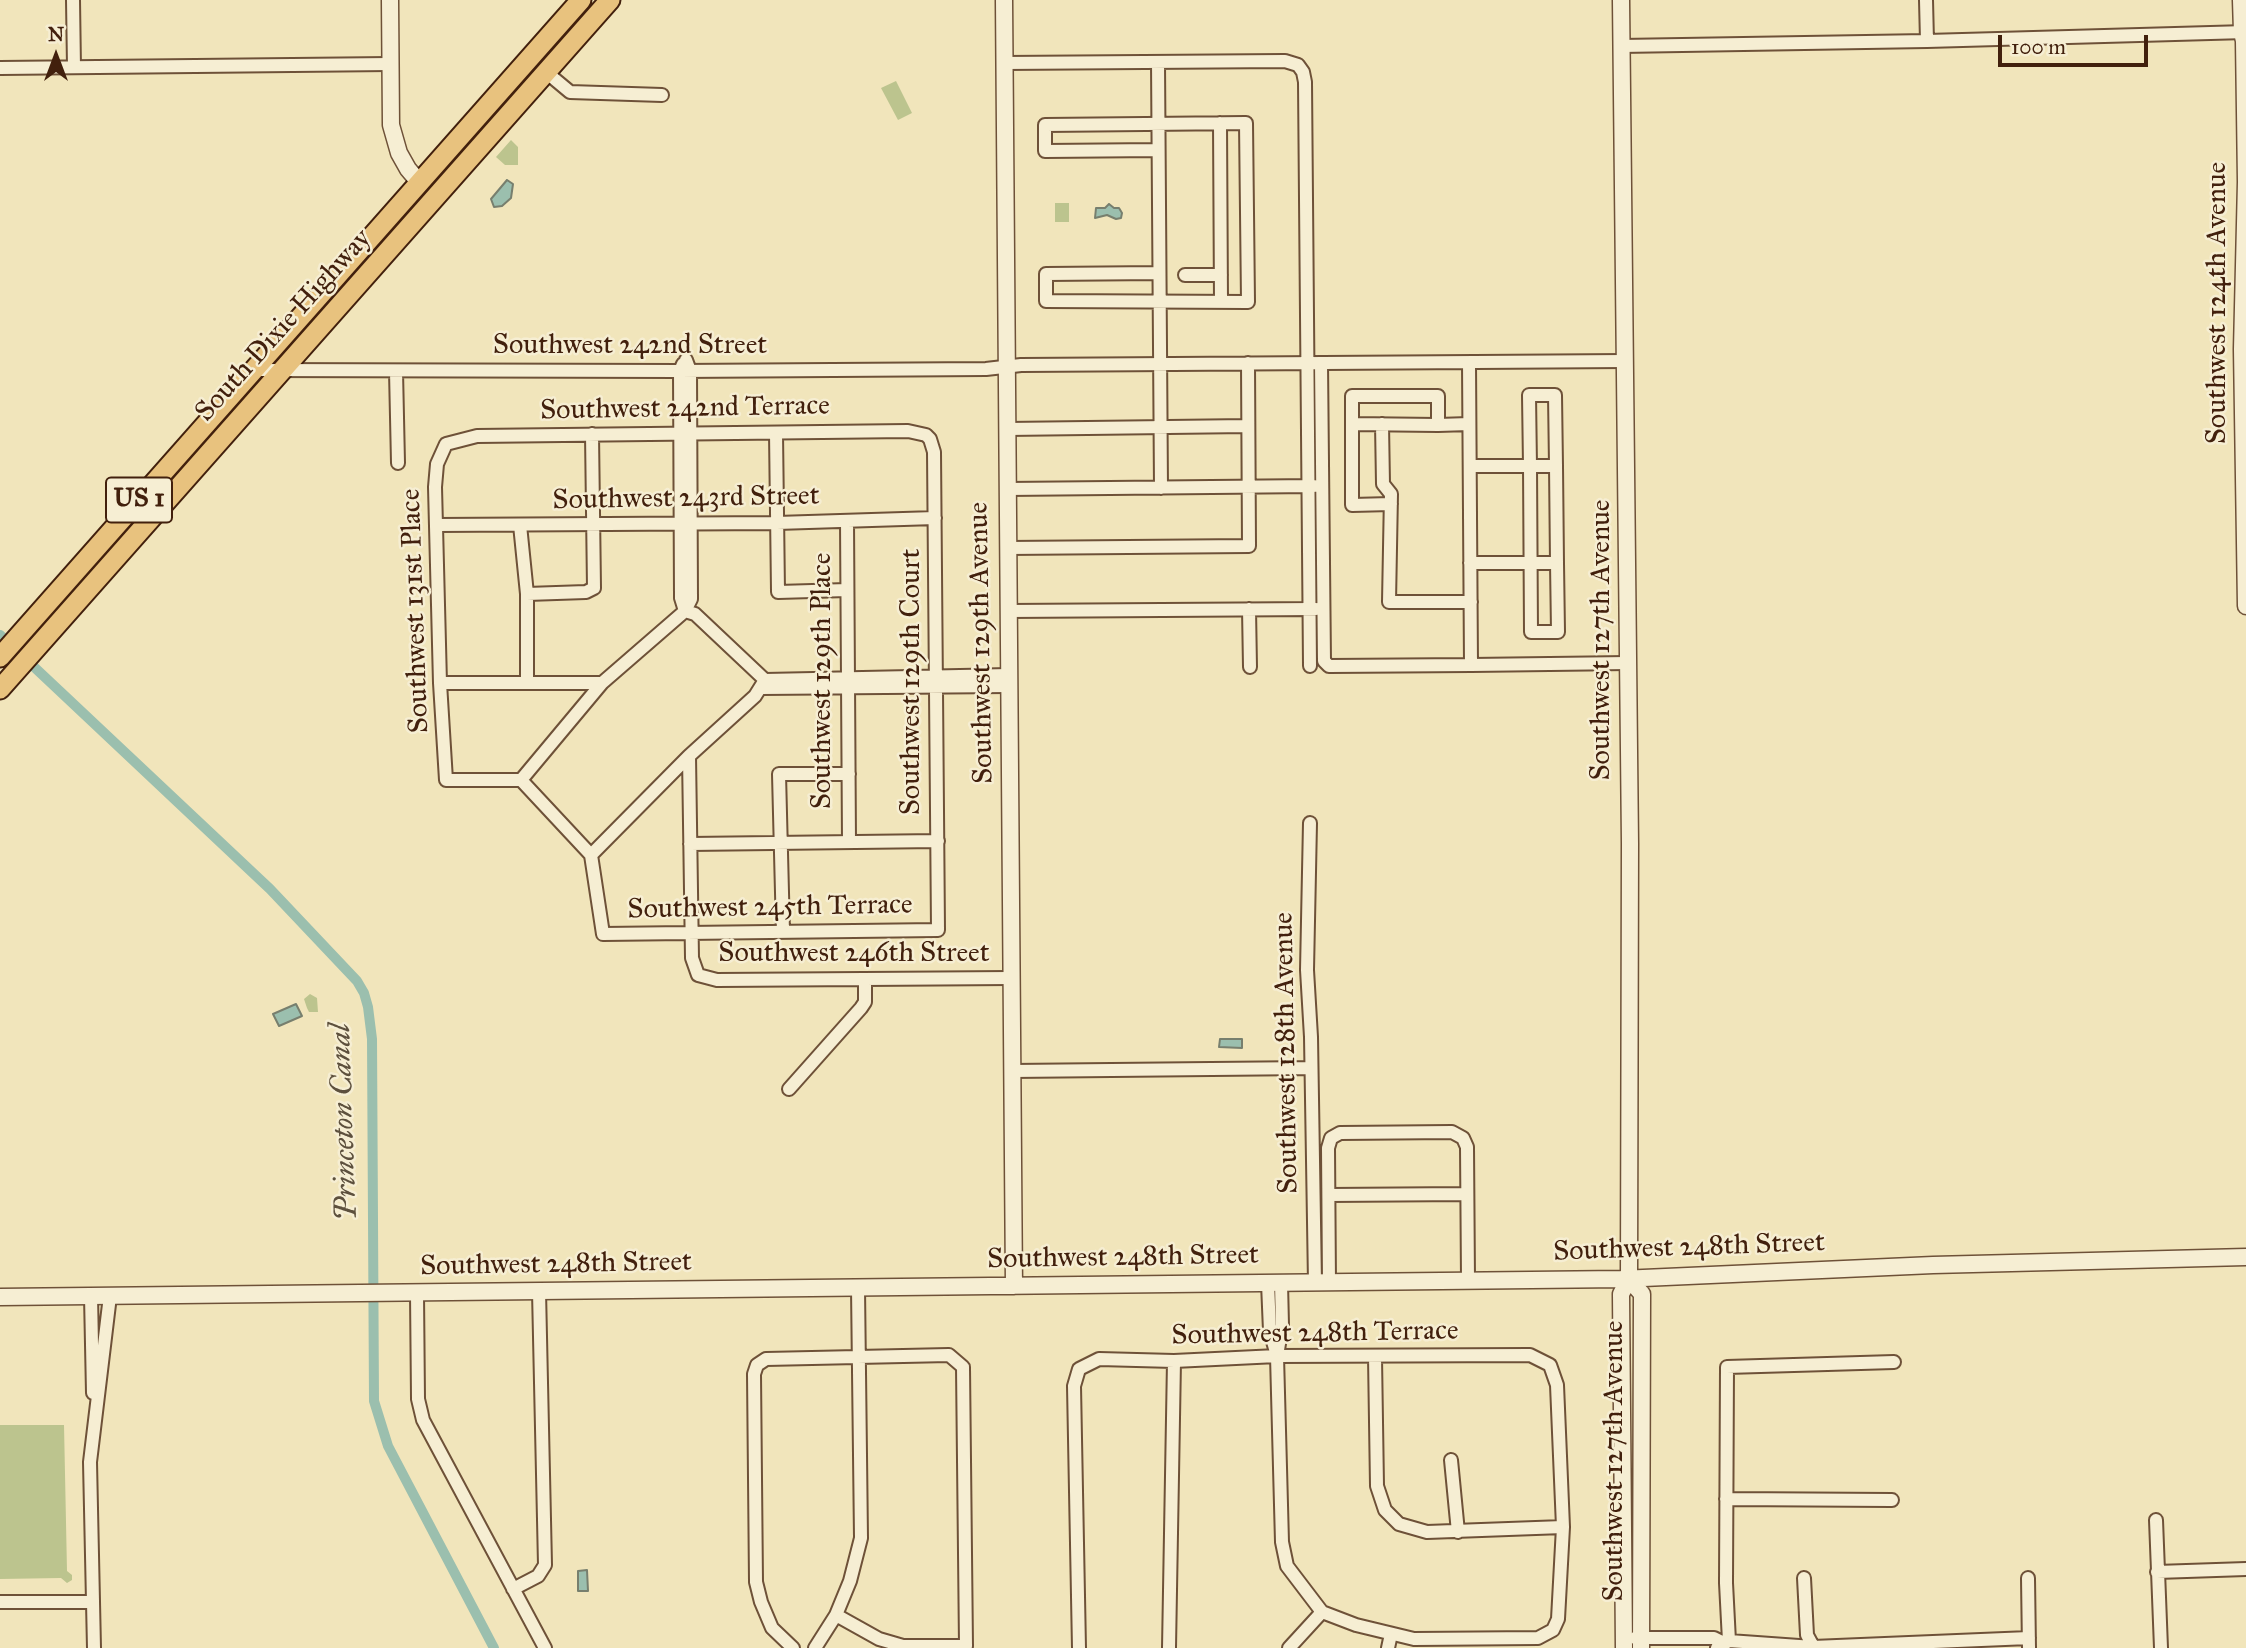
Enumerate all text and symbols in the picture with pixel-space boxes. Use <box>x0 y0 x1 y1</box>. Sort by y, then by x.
north arrow <box>21 21 91 91</box>
scale bar <box>2001 21 2152 65</box>
text: N <box>48 23 64 46</box>
text: 100 m <box>2011 34 2066 60</box>
street label: Southwest 124th Avenue <box>2201 162 2235 444</box>
street label: South Dixie Highway <box>189 223 379 429</box>
street label: Southwest 242nd Street <box>493 329 767 363</box>
street label: Southwest 242nd Terrace <box>540 390 830 428</box>
road number: US 1 <box>106 478 172 522</box>
street label: Southwest 243rd Street <box>552 480 820 518</box>
street label: Southwest 131st Place <box>395 488 437 734</box>
street label: Southwest 127th Avenue <box>1585 499 1619 781</box>
street label: Southwest 129th Avenue <box>963 502 1001 784</box>
street label: Southwest 129th Court <box>895 549 929 815</box>
street label: Southwest 129th Place <box>806 553 840 809</box>
street label: Southwest 245th Terrace <box>627 889 913 927</box>
street label: Southwest 128th Avenue <box>1268 912 1306 1194</box>
street label: Southwest 246th Street <box>718 937 990 971</box>
water label: Princeton Canal <box>324 1023 366 1221</box>
street label: Southwest 248th Street <box>1553 1226 1825 1270</box>
street label: Southwest 248th Street <box>987 1239 1259 1277</box>
street label: Southwest 248th Street <box>420 1246 692 1284</box>
street label: Southwest 248th Terrace <box>1171 1315 1459 1353</box>
street label: Southwest 127th Avenue <box>1598 1320 1632 1602</box>

